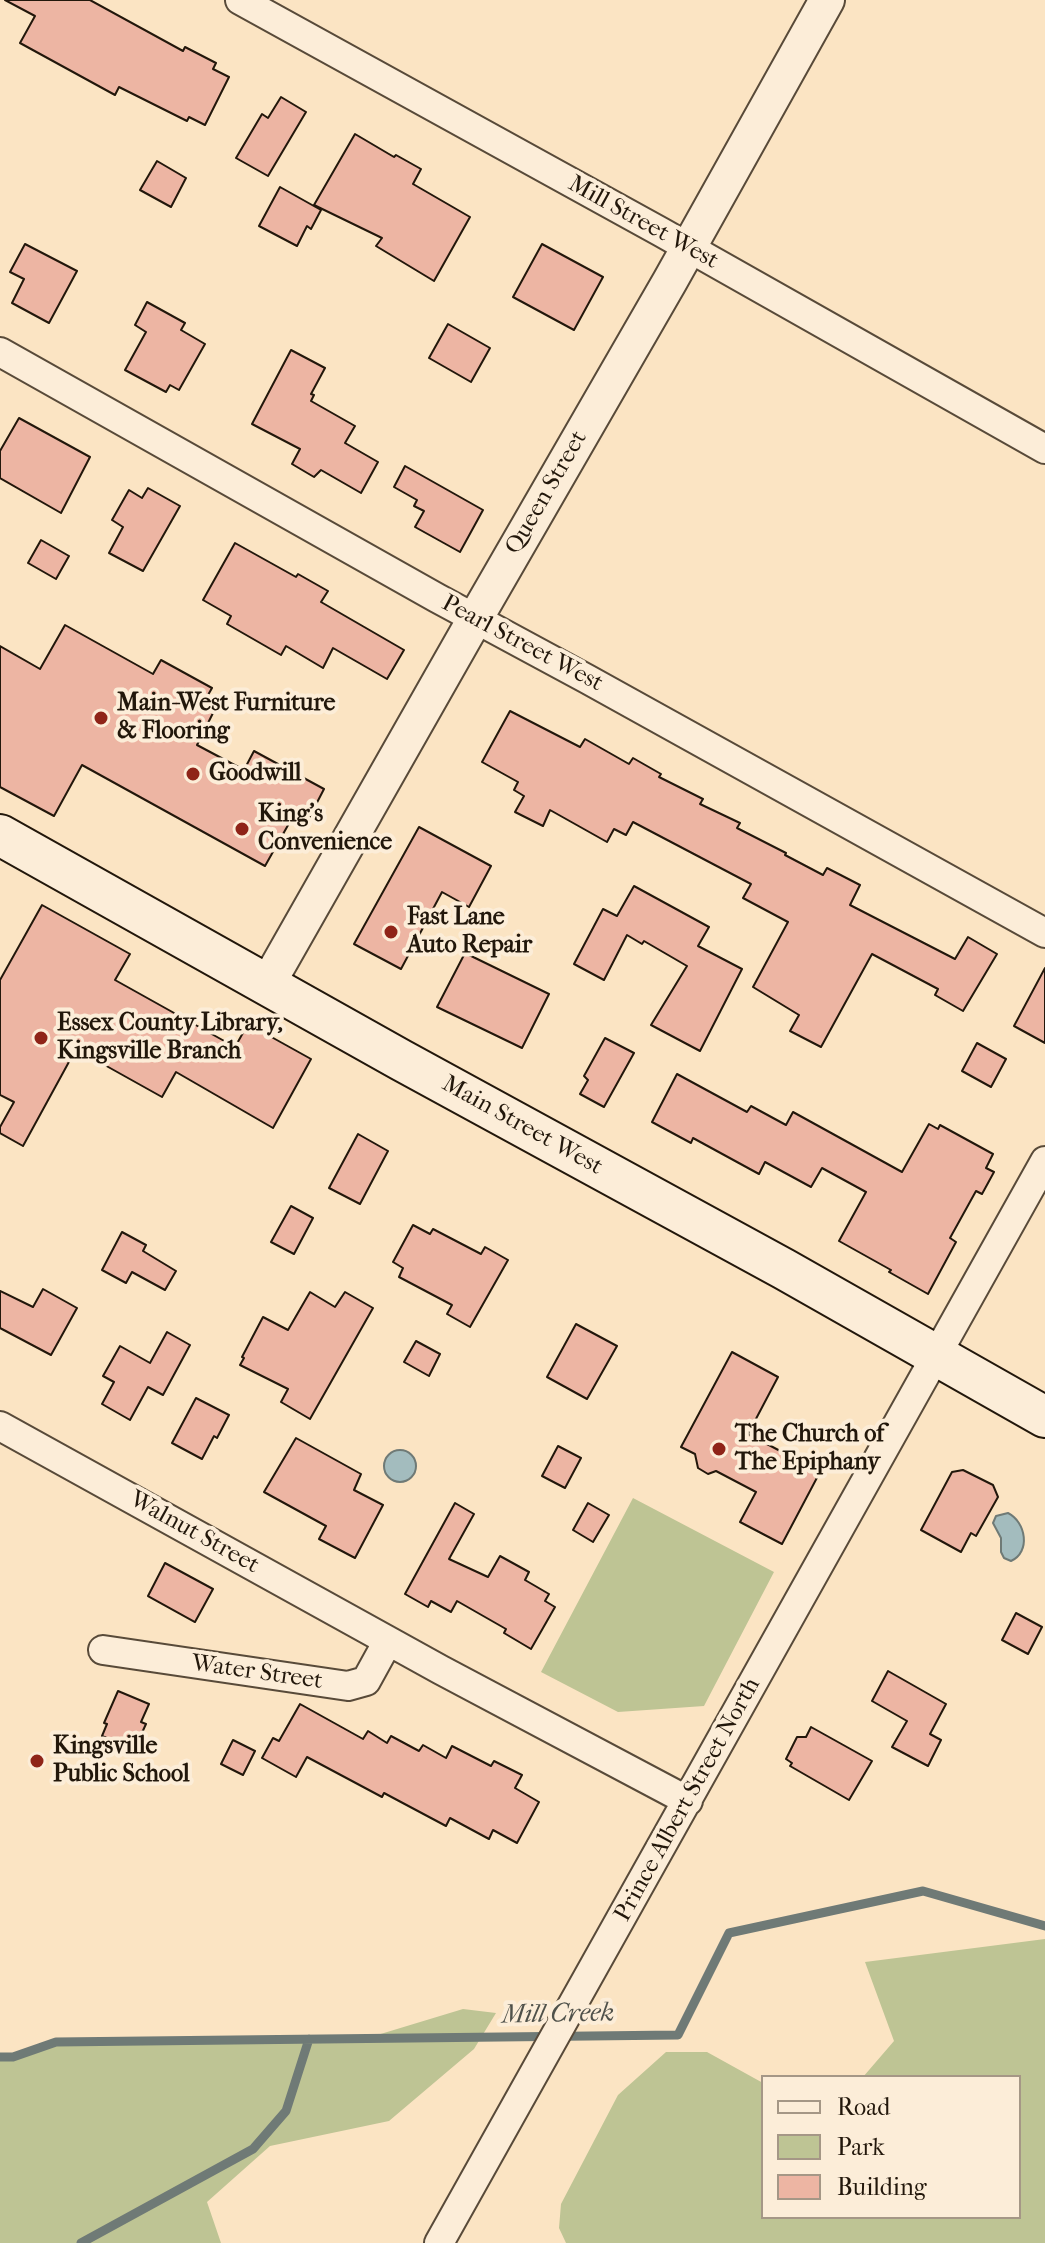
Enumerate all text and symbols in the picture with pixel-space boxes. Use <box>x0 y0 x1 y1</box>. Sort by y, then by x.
street label: Mill Street West <box>563 170 723 276</box>
street label: Queen Street <box>500 426 594 560</box>
street label: Pearl Street West <box>436 589 608 699</box>
place label: Main-West Furniture & Flooring <box>117 690 335 746</box>
marker: Main-West Furniture & Flooring <box>92 709 110 727</box>
place label: Goodwill <box>209 760 302 788</box>
marker: Goodwill <box>184 765 202 783</box>
place label: King's Convenience <box>258 801 392 857</box>
marker: King's Convenience <box>233 820 251 838</box>
place label: Fast Lane Auto Repair <box>407 904 532 960</box>
marker: Fast Lane Auto Repair <box>382 923 400 941</box>
place label: Essex County Library, Kingsville Branch <box>57 1010 283 1066</box>
marker: Essex County Library, Kingsville Branch <box>32 1029 50 1047</box>
street label: Main Street West <box>437 1070 607 1182</box>
place label: The Church of The Epiphany <box>735 1421 884 1477</box>
marker: The Church of The Epiphany <box>710 1440 728 1458</box>
street label: Walnut Street <box>124 1486 264 1580</box>
street label: Water Street <box>190 1650 324 1696</box>
street label: Prince Albert Street North <box>609 1673 767 1927</box>
place label: Kingsville Public School <box>53 1733 190 1789</box>
marker: Kingsville Public School <box>28 1752 46 1770</box>
water label: Mill Creek <box>502 1998 614 2032</box>
legend <box>761 2075 1021 2219</box>
text: Road <box>837 2093 890 2121</box>
text: Park <box>837 2133 885 2161</box>
text: Building <box>837 2173 927 2201</box>

